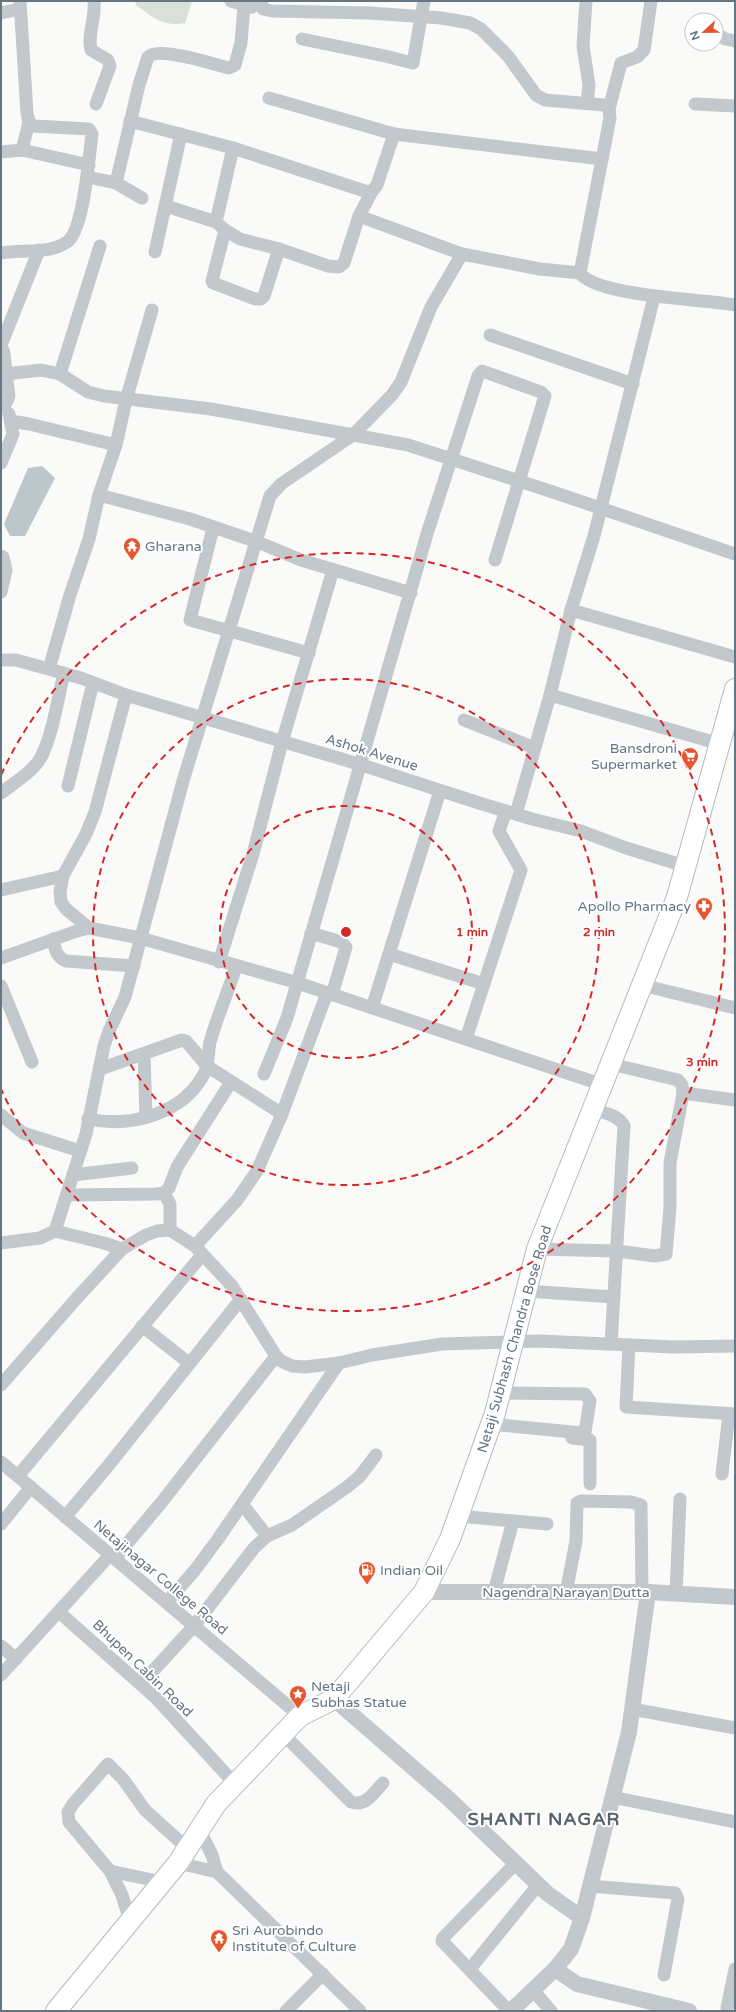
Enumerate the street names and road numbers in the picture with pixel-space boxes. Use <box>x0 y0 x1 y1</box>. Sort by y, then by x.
street label: Ashok Avenue <box>324 730 420 775</box>
street label: Netaji Subhash Chandra Bose Road <box>474 1223 555 1455</box>
street label: Netajinagar College Road <box>90 1516 231 1638</box>
street label: Nagendra Narayan Dutta <box>482 1584 650 1601</box>
street label: Bhupen Cabin Road <box>89 1616 196 1721</box>

